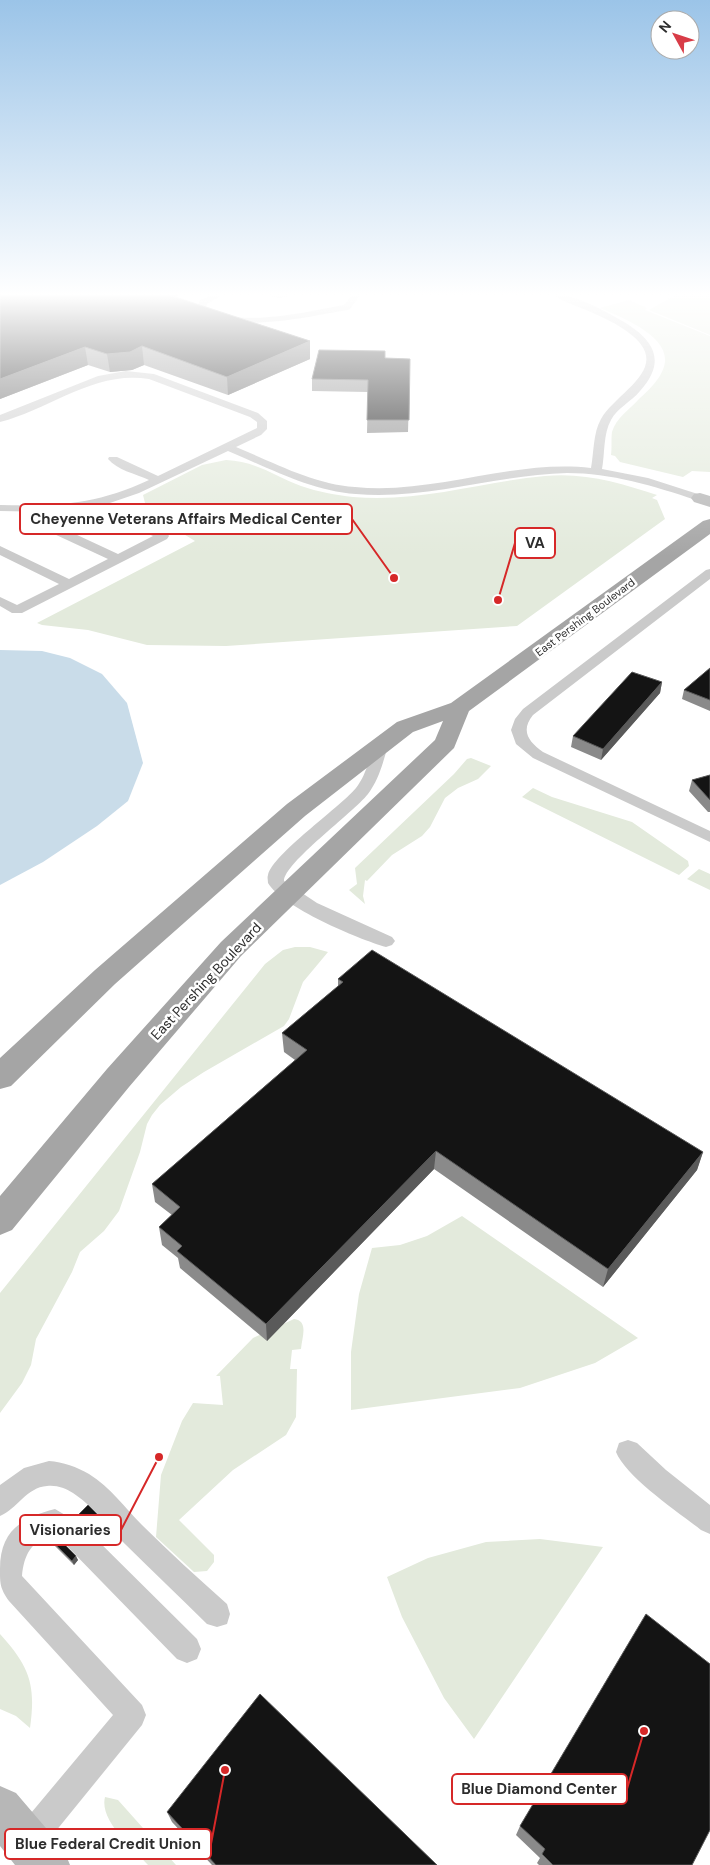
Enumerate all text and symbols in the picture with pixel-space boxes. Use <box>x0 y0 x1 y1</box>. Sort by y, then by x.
north arrow <box>650 10 700 60</box>
text: N <box>655 17 675 36</box>
callout: Cheyenne Veterans Affairs Medical Center <box>20 504 352 534</box>
text: Cheyenne Veterans Affairs Medical Center <box>30 509 342 529</box>
callout: VA <box>515 528 555 558</box>
text: VA <box>525 533 545 553</box>
street label: East Pershing Boulevard <box>532 575 638 659</box>
street label: East Pershing Boulevard <box>147 918 265 1044</box>
callout: Visionaries <box>20 1515 121 1545</box>
text: Visionaries <box>29 1520 111 1540</box>
callout: Blue Diamond Center <box>452 1774 627 1804</box>
text: Blue Diamond Center <box>461 1779 617 1799</box>
callout: Blue Federal Credit Union <box>5 1829 211 1859</box>
text: Blue Federal Credit Union <box>15 1834 201 1854</box>

